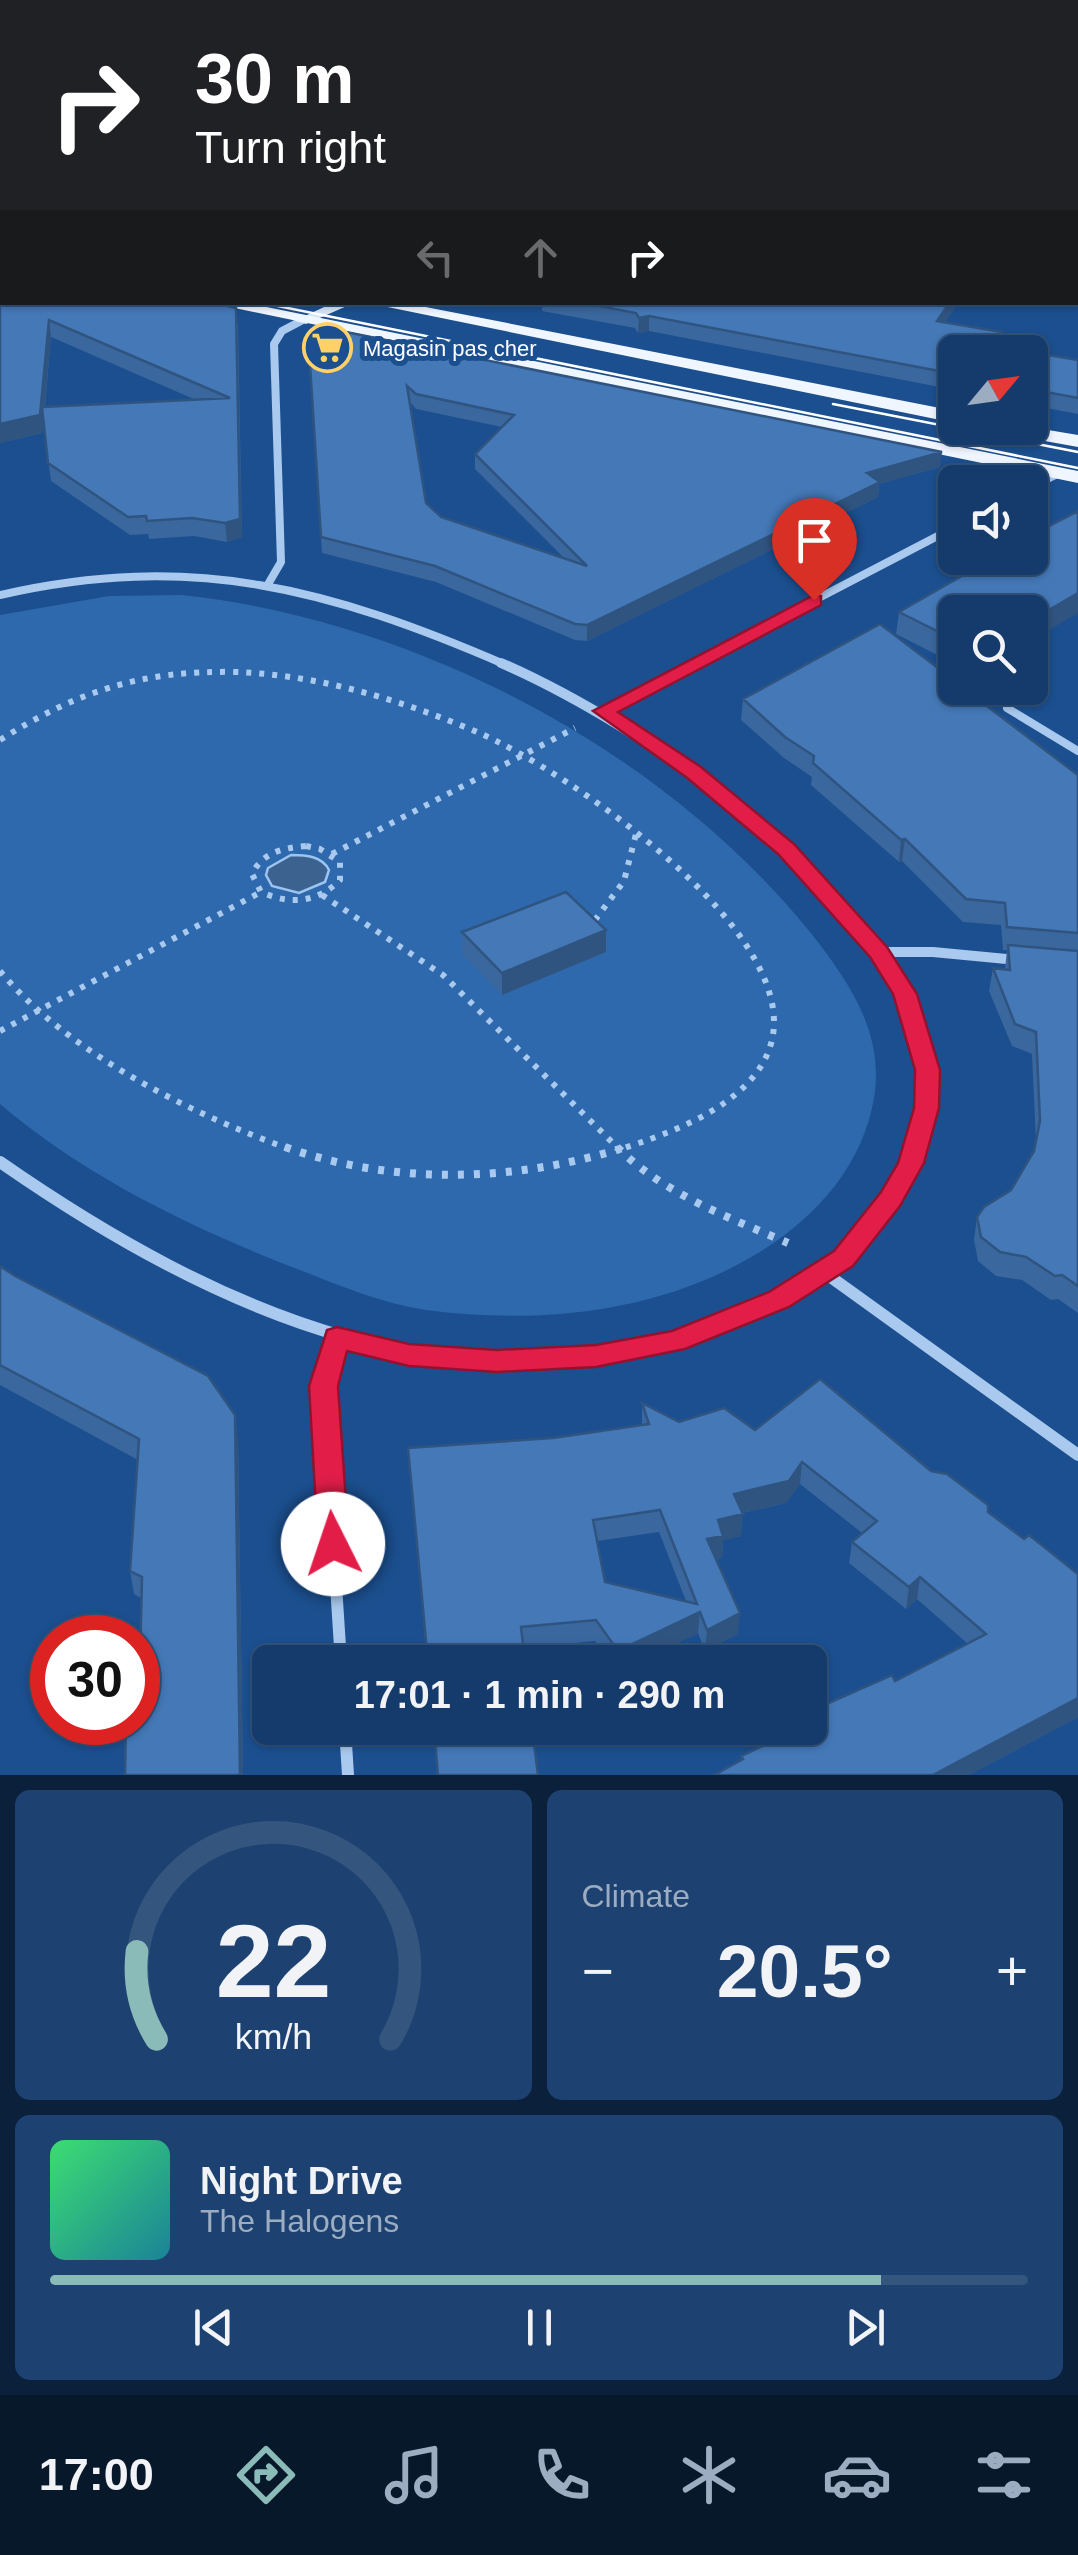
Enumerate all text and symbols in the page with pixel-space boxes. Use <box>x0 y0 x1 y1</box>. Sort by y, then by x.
icon: right <box>30 40 160 170</box>
text: 30 m <box>195 40 355 118</box>
text: Turn right <box>195 122 386 173</box>
icon: left <box>408 230 463 285</box>
icon: ahead <box>513 230 568 285</box>
icon: right <box>618 230 673 285</box>
supermarket icon: Magasin pas cher <box>302 322 354 374</box>
north arrow <box>938 335 1048 445</box>
map controls <box>938 335 1048 705</box>
place label: Magasin pas cher <box>363 336 537 361</box>
button: sound <box>938 465 1048 575</box>
pin <box>772 498 857 601</box>
icon: arrive <box>787 513 842 568</box>
button: search <box>938 595 1048 705</box>
position arrow <box>281 1492 385 1596</box>
speed limit sign: 30 <box>30 1615 160 1745</box>
text: 17:01 · 1 min · 290 m <box>354 1674 725 1716</box>
text: Climate <box>582 1878 690 1914</box>
text: 22 <box>215 1903 331 2019</box>
text: 20.5° <box>717 1929 893 2013</box>
text: − <box>582 1940 614 2002</box>
text: + <box>996 1940 1028 2002</box>
text: km/h <box>235 2017 312 2057</box>
text: Night Drive <box>200 2160 403 2202</box>
text: The Halogens <box>200 2203 399 2239</box>
icon: previous <box>186 2300 241 2355</box>
icon: pause <box>512 2300 567 2355</box>
icon: next <box>838 2300 893 2355</box>
icon: directions <box>231 2440 301 2510</box>
icon: music <box>379 2440 449 2510</box>
icon: phone <box>527 2440 597 2510</box>
icon: climate <box>674 2440 744 2510</box>
icon: car <box>822 2440 892 2510</box>
icon: filters <box>969 2440 1039 2510</box>
text: 17:00 <box>39 2449 154 2500</box>

